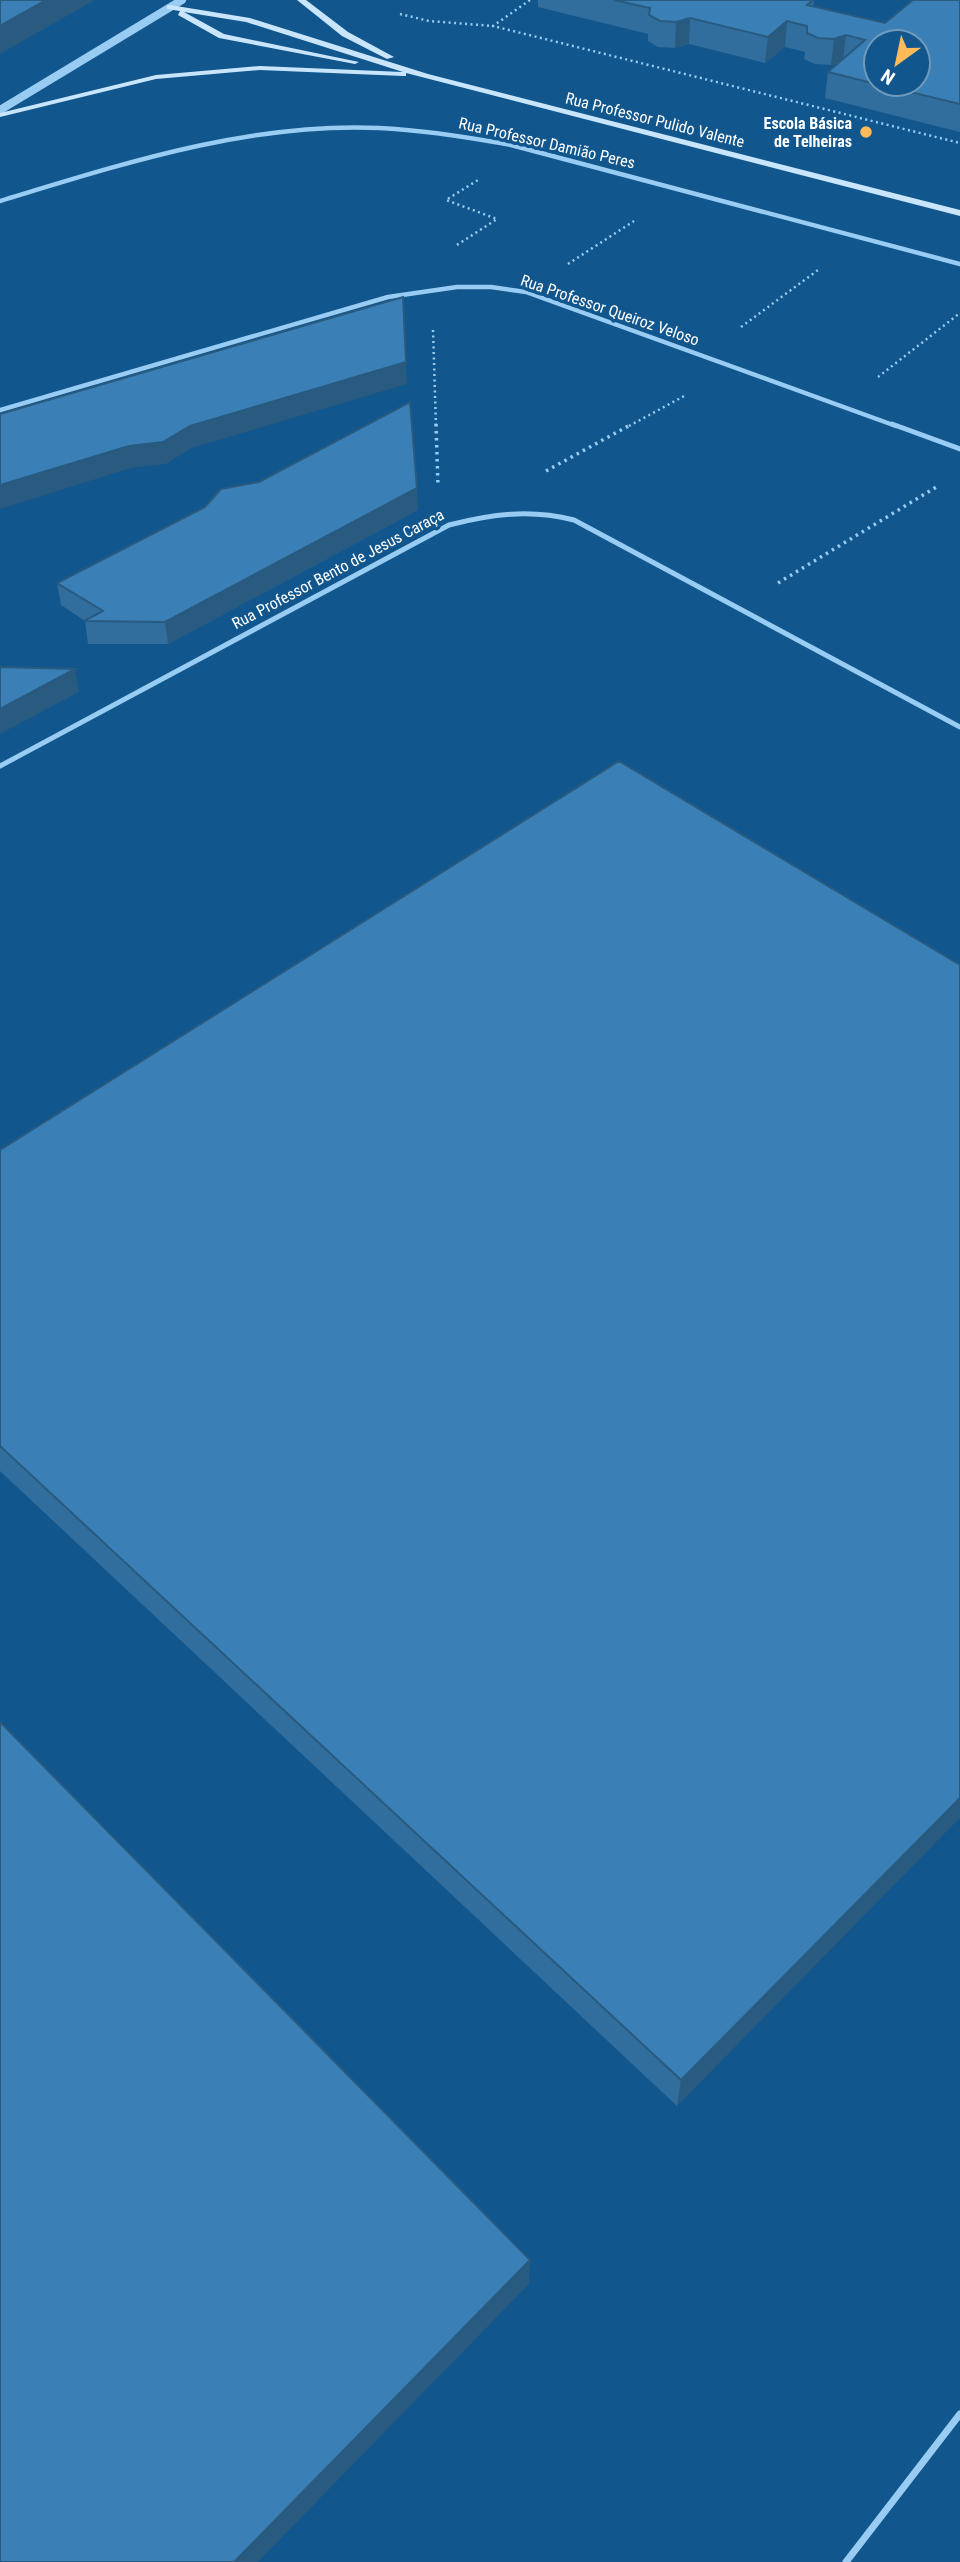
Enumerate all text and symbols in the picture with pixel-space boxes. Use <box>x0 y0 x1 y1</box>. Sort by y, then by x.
north arrow <box>862 28 932 98</box>
text: N <box>877 64 899 90</box>
street label: Rua Professor Pulido Valente <box>564 89 746 151</box>
street label: Rua Professor Damião Peres <box>457 113 637 173</box>
place label: Escola Básica de Telheiras <box>764 114 852 151</box>
marker: Escola Básica de Telheiras <box>858 124 874 140</box>
street label: Rua Professor Queiroz Veloso <box>518 270 702 350</box>
street label: Rua Professor Bento de Jesus Caraça <box>229 505 447 633</box>

